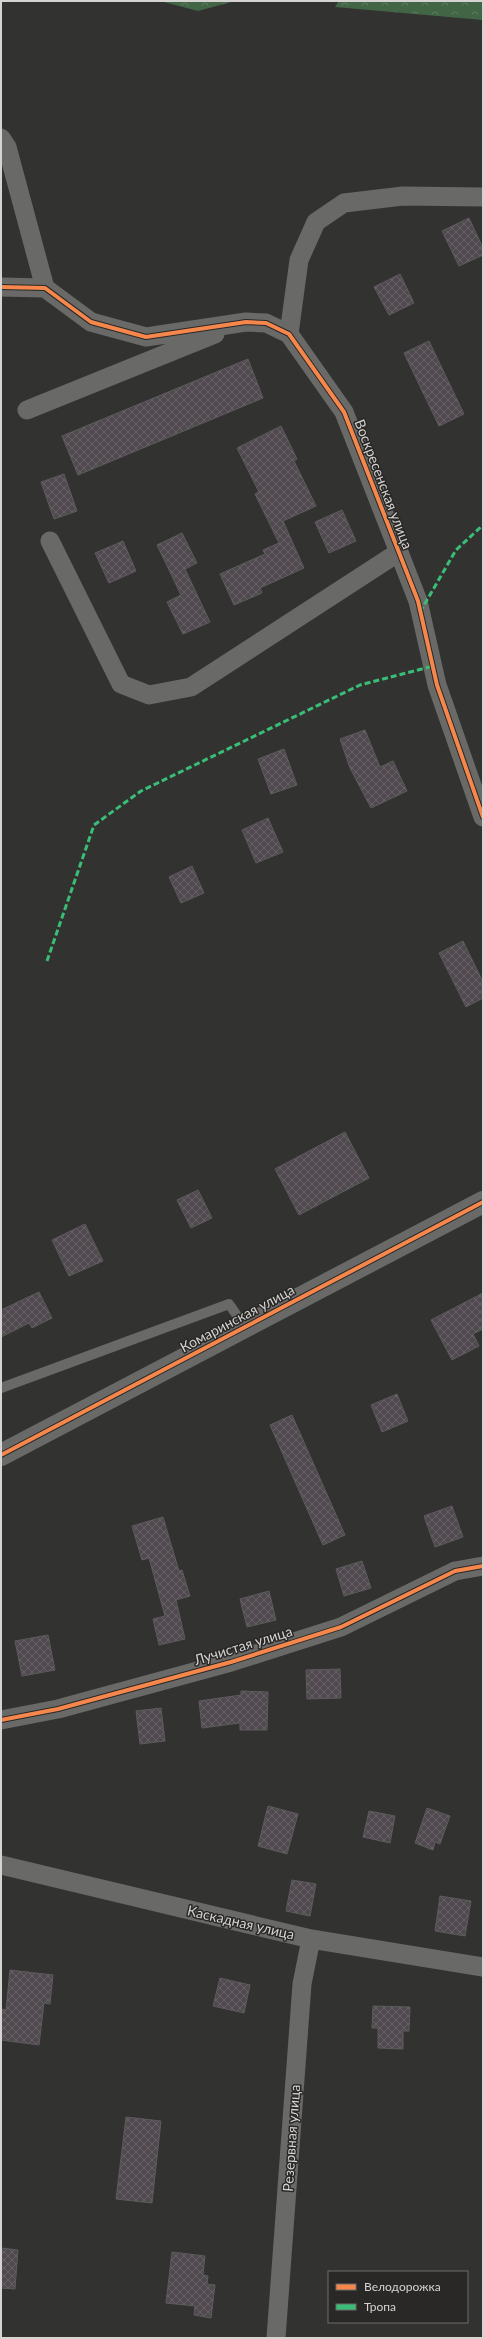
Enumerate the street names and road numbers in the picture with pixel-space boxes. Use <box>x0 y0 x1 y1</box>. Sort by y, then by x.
street label: Воскресенская улица <box>351 417 417 551</box>
street label: Комаринская улица <box>177 1281 297 1355</box>
street label: Лучистая улица <box>191 1622 294 1668</box>
street label: Каскадная улица <box>186 1901 296 1943</box>
street label: Резервная улица <box>279 2084 303 2192</box>

